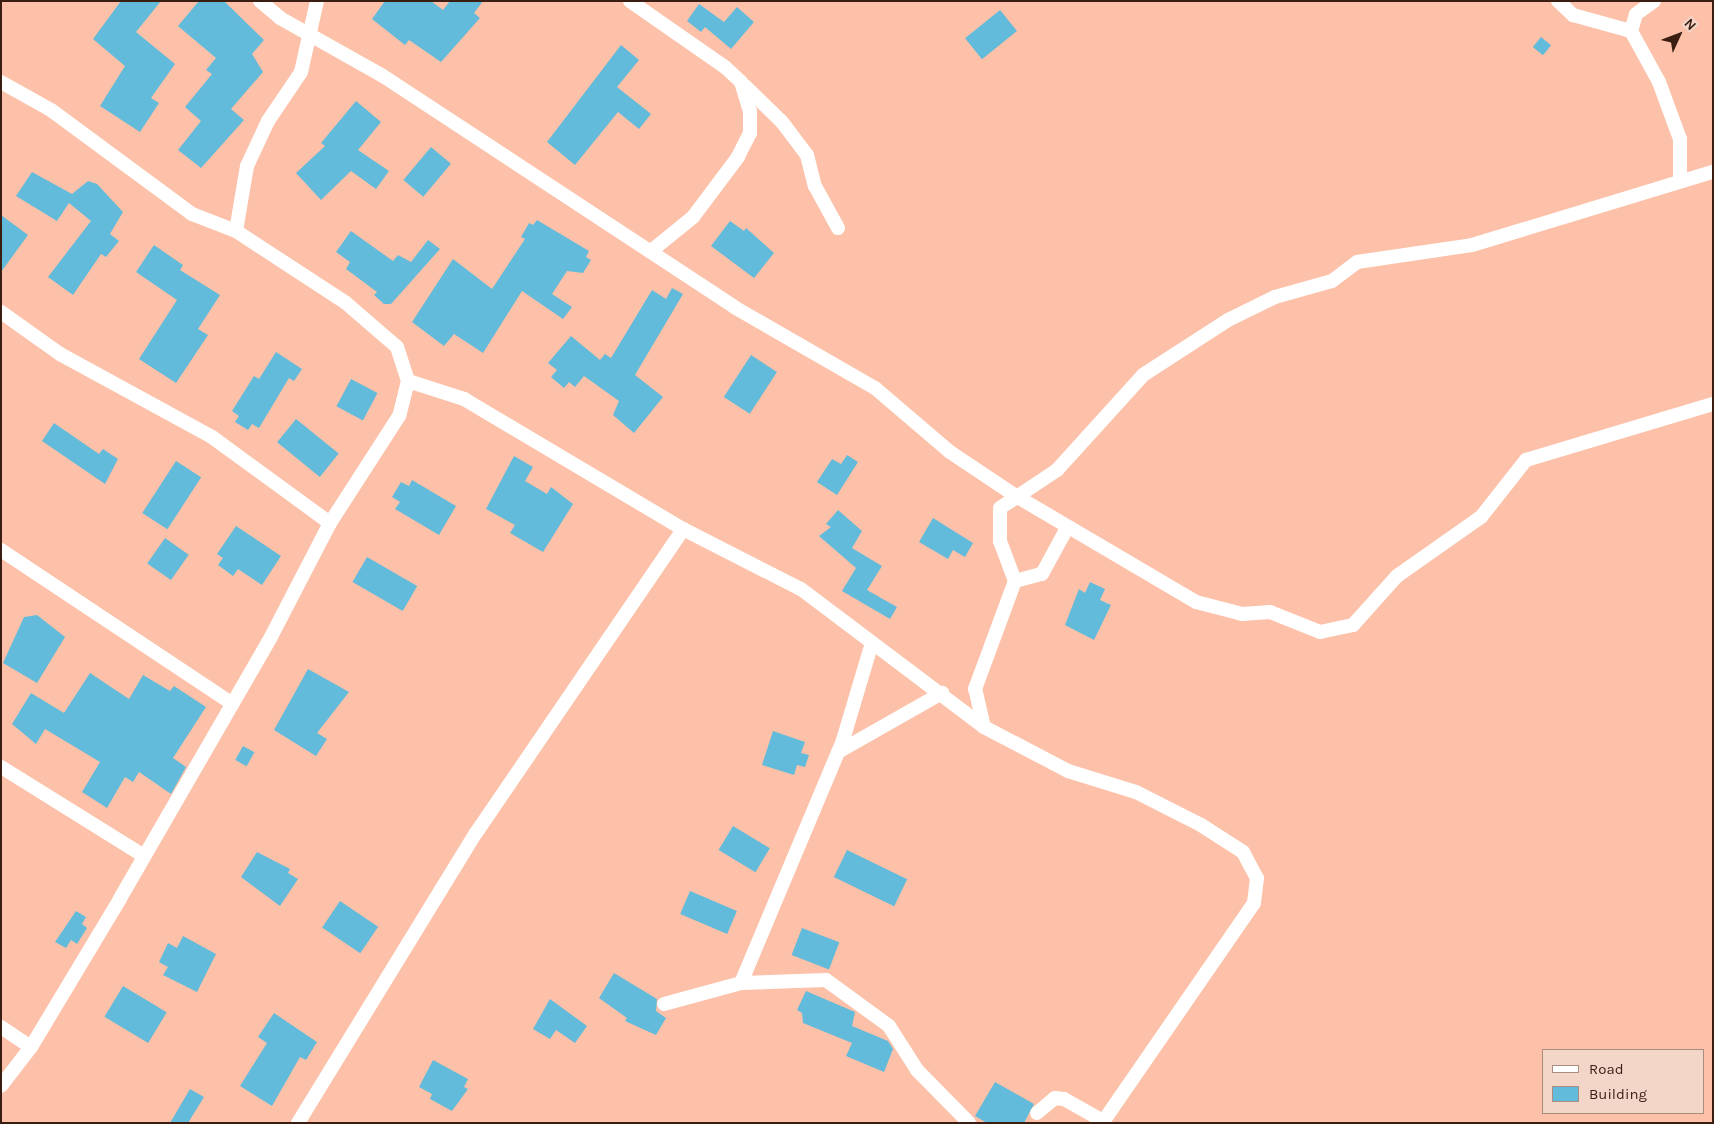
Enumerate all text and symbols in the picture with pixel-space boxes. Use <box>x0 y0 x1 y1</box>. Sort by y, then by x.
north arrow <box>1654 10 1704 60</box>
text: N <box>1681 15 1700 34</box>
legend <box>1542 1049 1704 1114</box>
text: Road <box>1589 1060 1624 1078</box>
text: Building <box>1589 1085 1647 1103</box>

